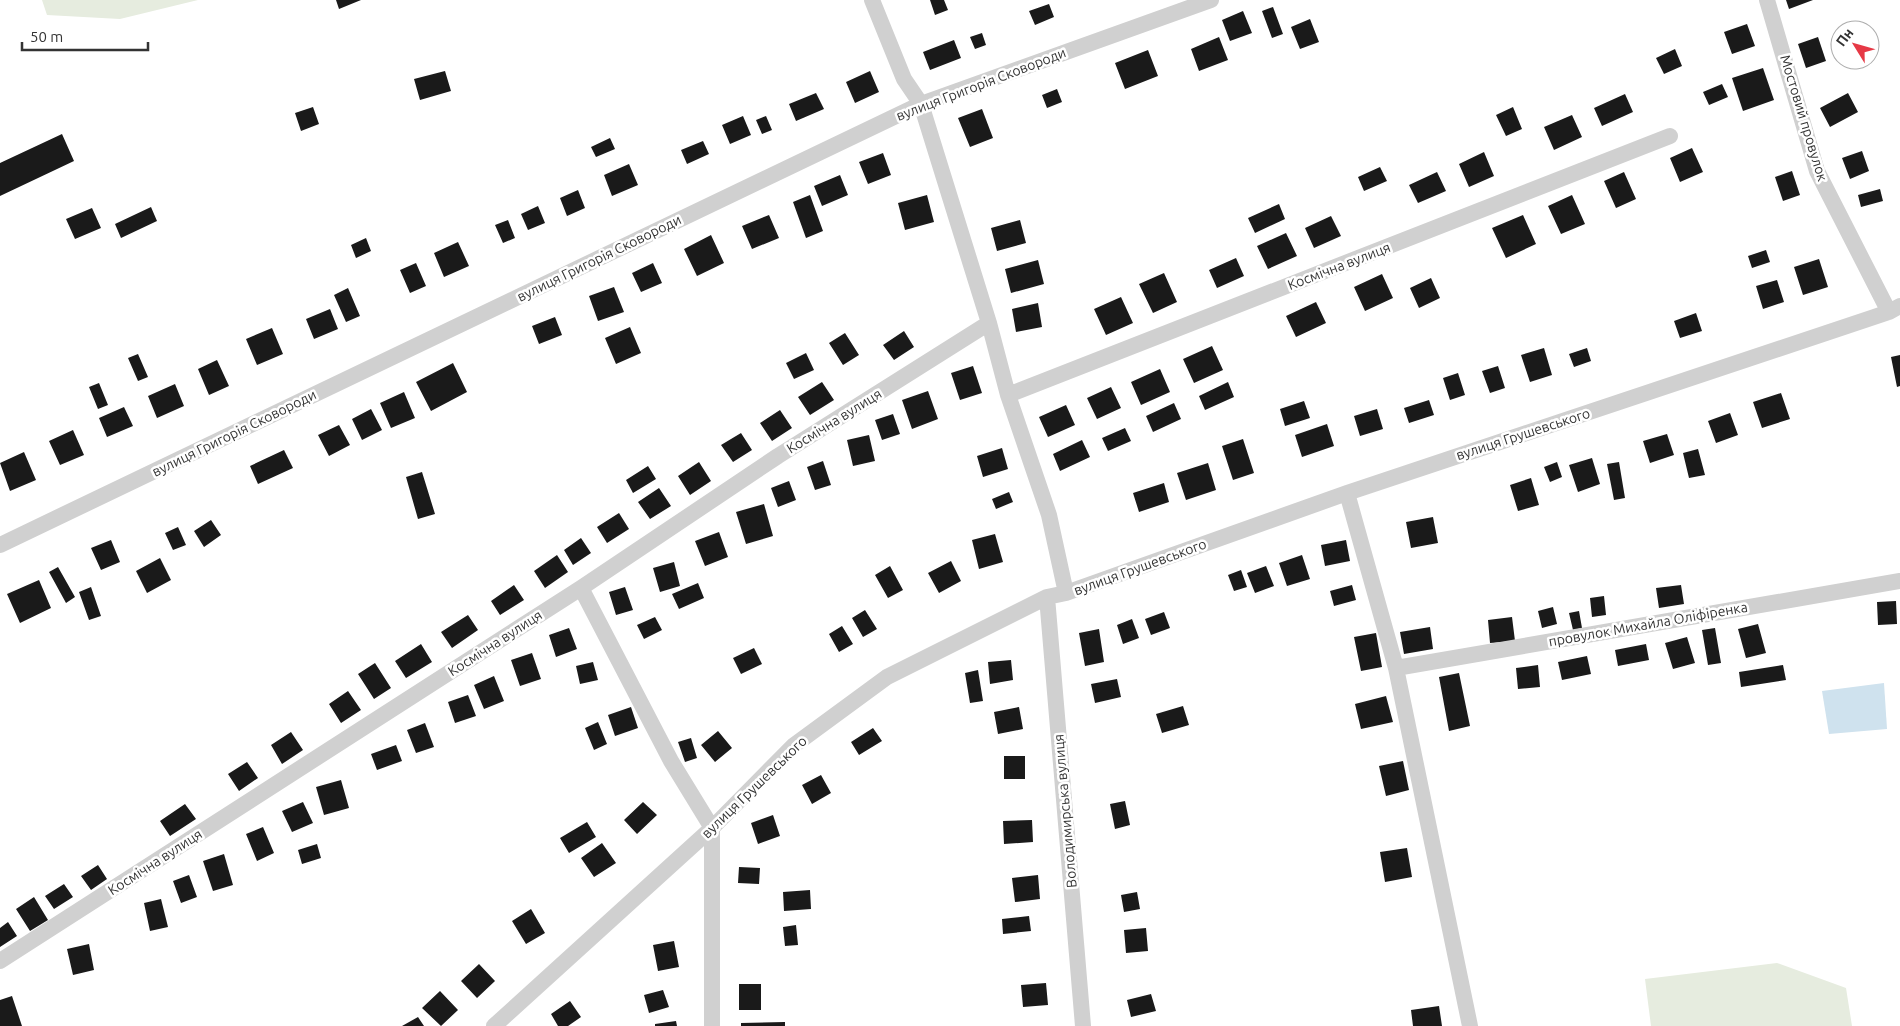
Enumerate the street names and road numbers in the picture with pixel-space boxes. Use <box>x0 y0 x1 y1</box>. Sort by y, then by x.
street label: вулиця Григорія Сковороди <box>894 44 1068 124</box>
street label: Мостовий провулок <box>1777 53 1831 183</box>
street label: вулиця Григорія Сковороди <box>514 211 684 305</box>
street label: Космічна вулиця <box>1285 239 1393 293</box>
street label: Космічна вулиця <box>784 385 884 457</box>
street label: вулиця Григорія Сковороди <box>149 386 319 480</box>
street label: вулиця Грушевського <box>1454 405 1592 463</box>
street label: вулиця Грушевського <box>1072 536 1208 598</box>
street label: провулок Михайла Оліфіренка <box>1547 599 1749 649</box>
street label: Космічна вулиця <box>445 607 545 679</box>
street label: вулиця Грушевського <box>698 733 810 841</box>
street label: Володимирська вулиця <box>1050 733 1080 889</box>
street label: Космічна вулиця <box>105 826 205 898</box>

